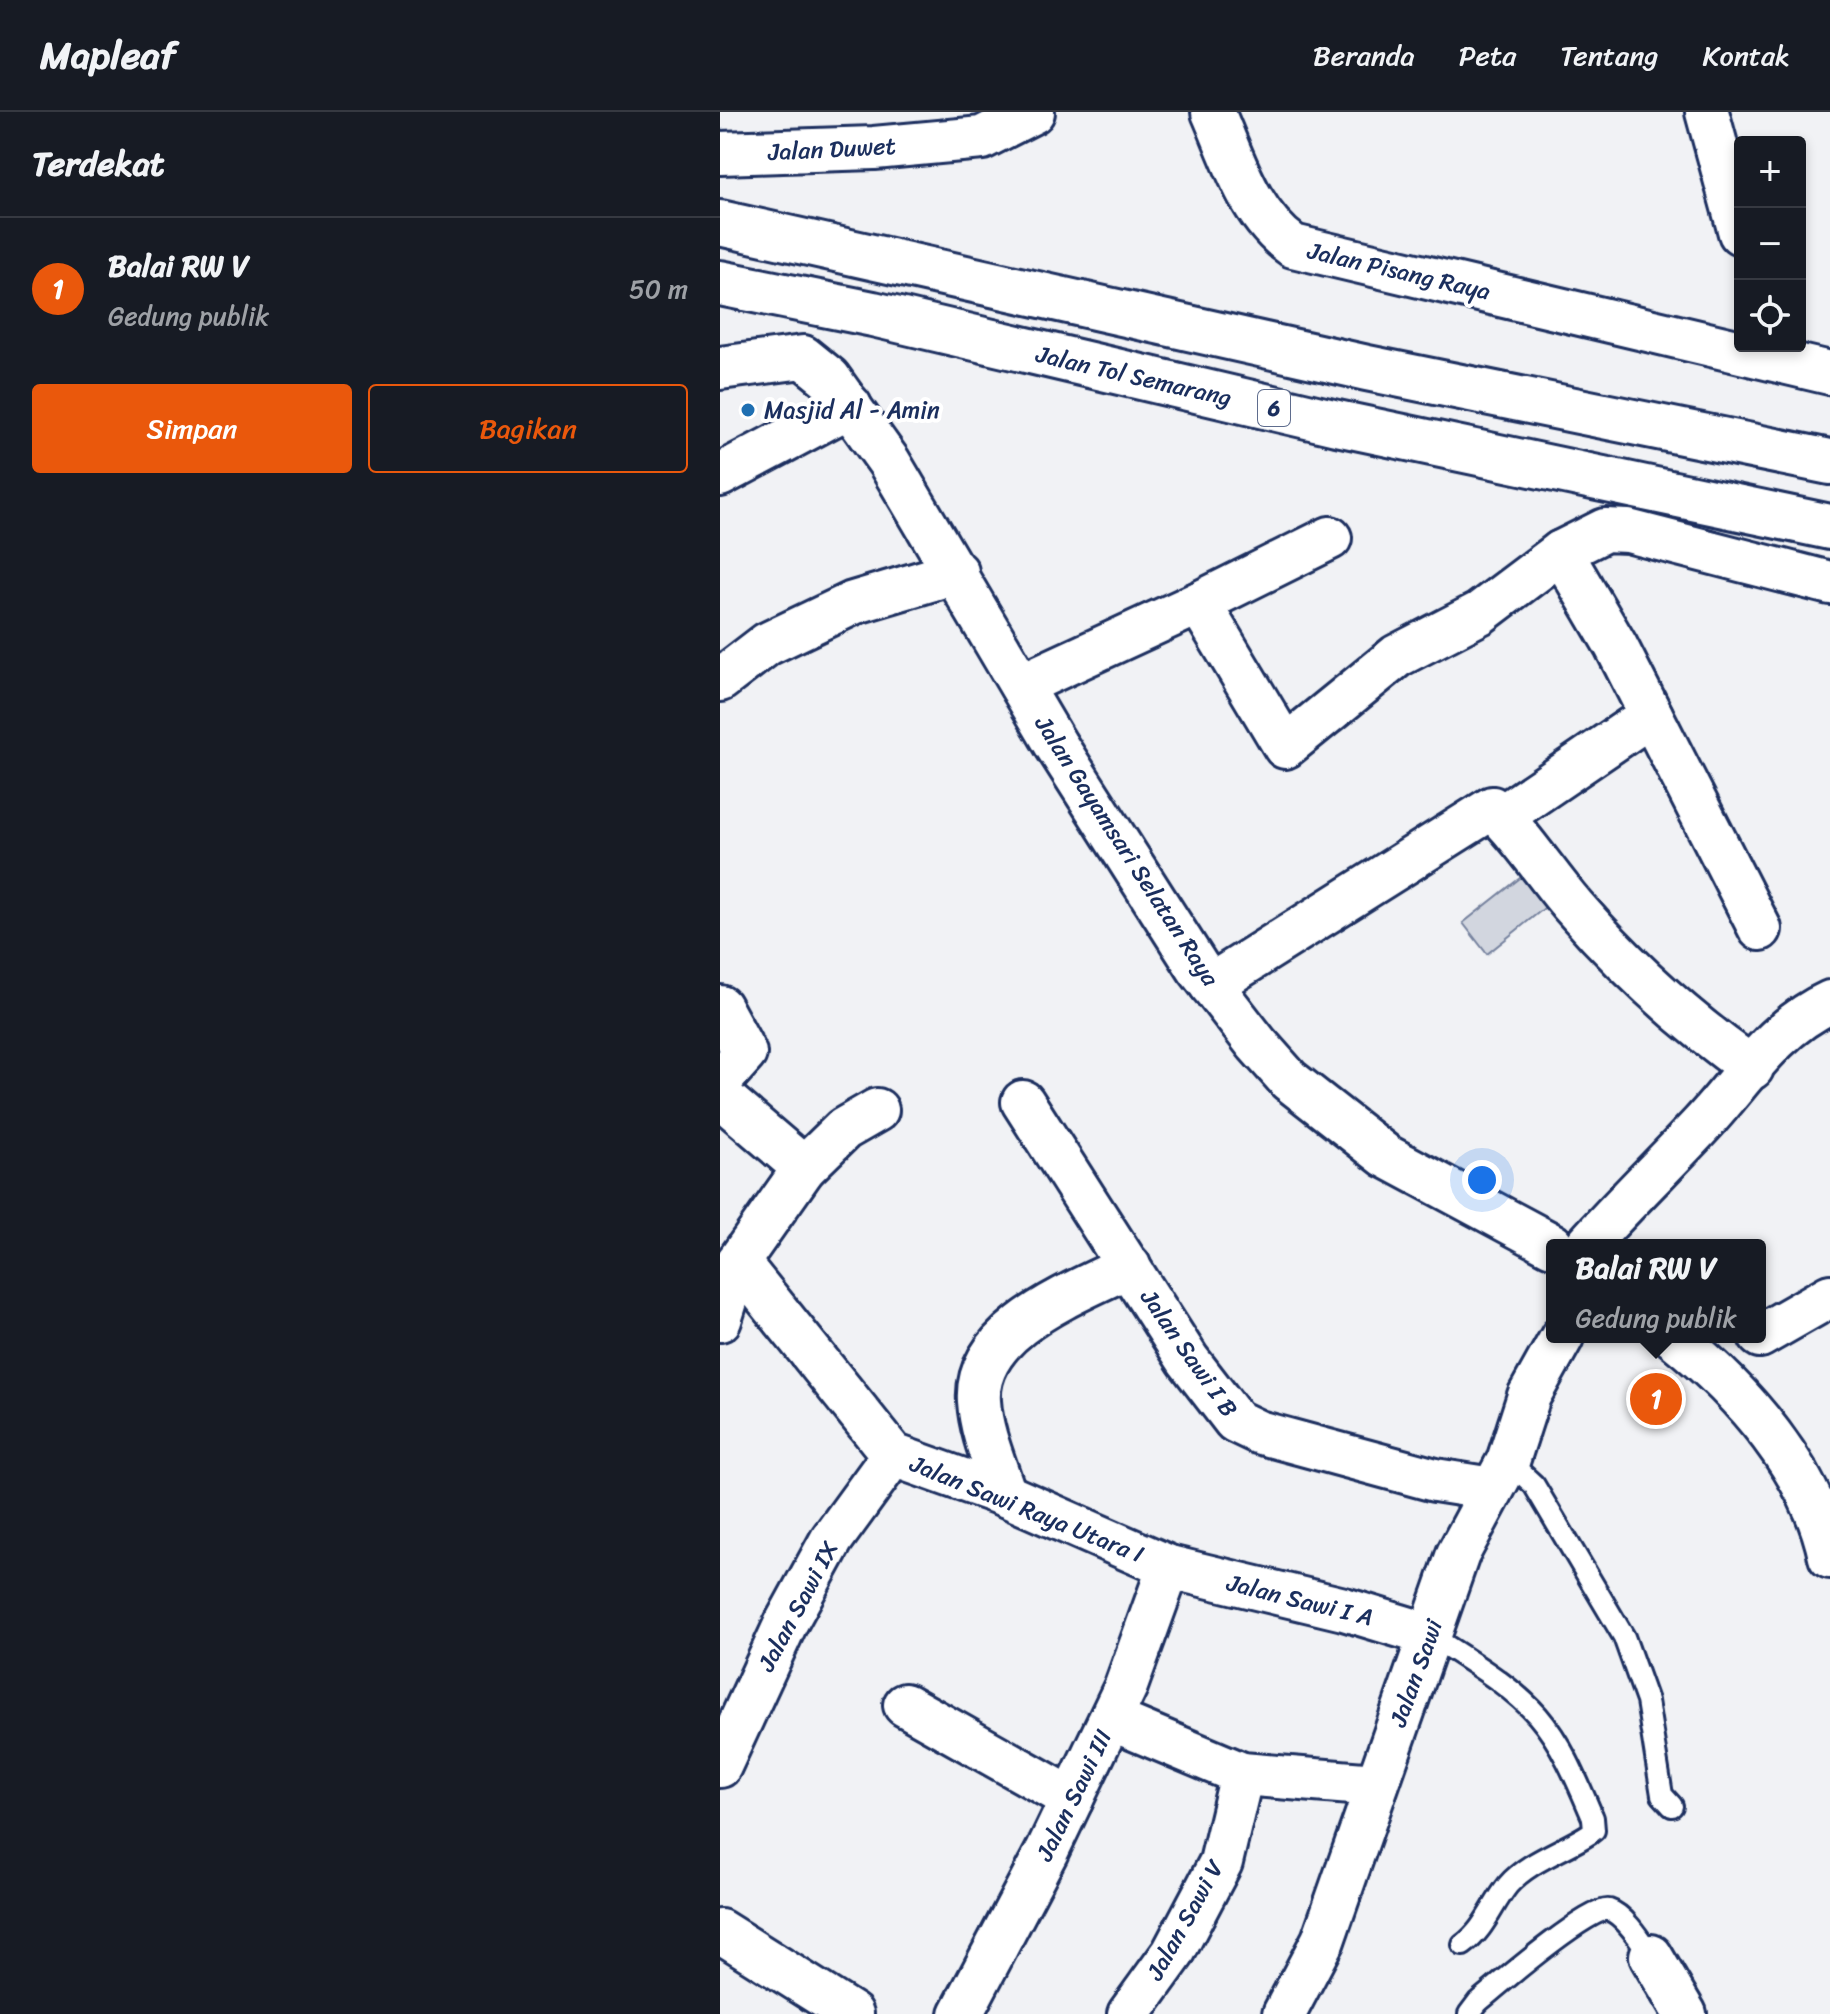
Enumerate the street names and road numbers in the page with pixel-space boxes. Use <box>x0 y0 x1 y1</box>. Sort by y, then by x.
street label: Jalan Duwet <box>766 125 897 173</box>
street label: Jalan Pisang Raya <box>1303 229 1494 312</box>
street label: Jalan Tol Semarang <box>1031 333 1236 419</box>
road number: 6 <box>1258 390 1290 426</box>
street label: Jalan Gayamsari Selatan Raya <box>1023 706 1231 996</box>
street label: Jalan Sawi I B <box>1129 1279 1249 1426</box>
street label: Jalan Sawi Raya Utara I <box>903 1443 1151 1575</box>
street label: Jalan Sawi IX <box>745 1533 850 1680</box>
street label: Jalan Sawi I A <box>1222 1561 1378 1638</box>
street label: Jalan Sawi <box>1377 1612 1455 1734</box>
street label: Jalan Sawi III <box>1024 1722 1124 1869</box>
street label: Jalan Sawi V <box>1134 1851 1236 1989</box>

